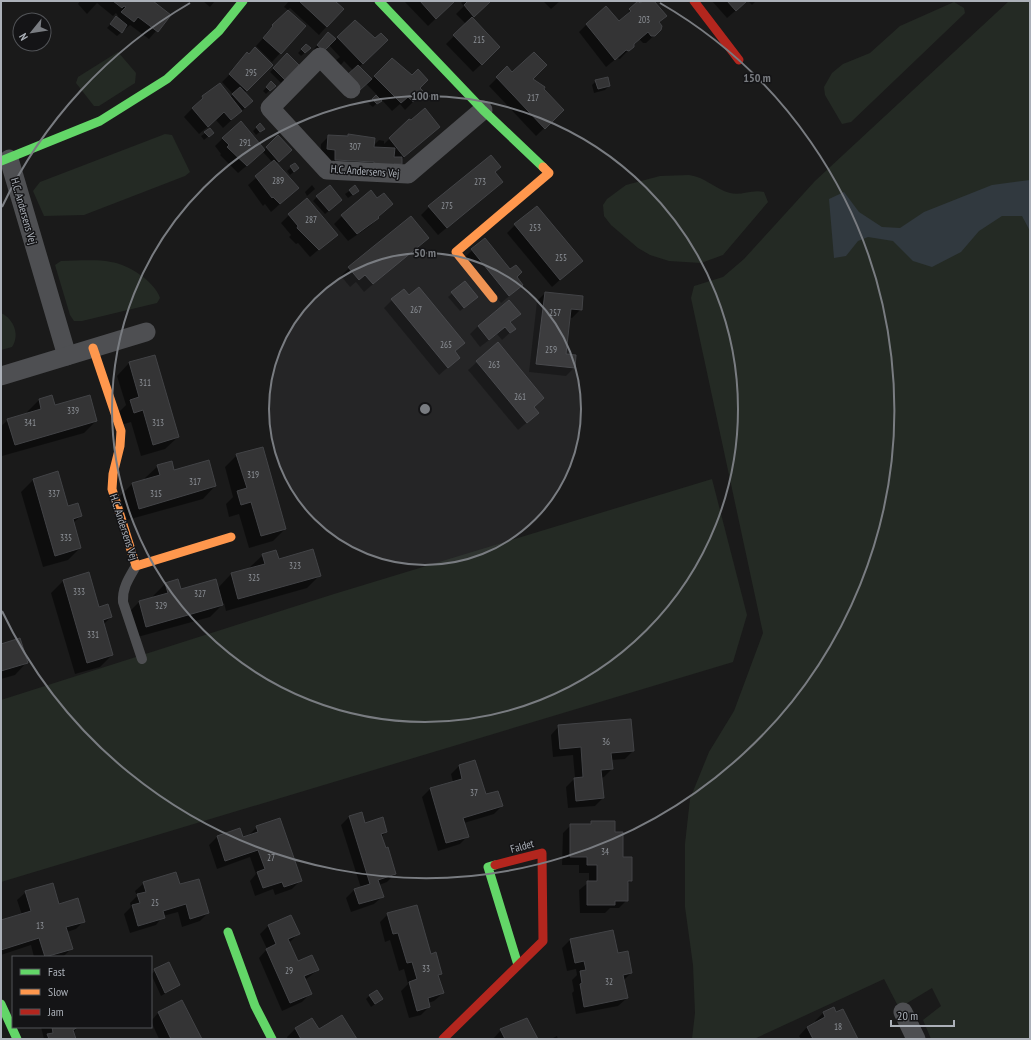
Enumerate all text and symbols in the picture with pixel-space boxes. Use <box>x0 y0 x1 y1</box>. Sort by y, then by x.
north arrow <box>12 12 52 52</box>
house number: 203 <box>638 14 650 25</box>
text: N <box>16 31 31 43</box>
house number: 215 <box>473 34 485 45</box>
house number: 295 <box>245 67 257 78</box>
text: 150 m <box>743 70 771 85</box>
text: 100 m <box>411 88 439 103</box>
house number: 217 <box>527 92 539 103</box>
house number: 291 <box>239 137 251 148</box>
house number: 307 <box>349 141 361 152</box>
street label: H.C. Andersens Vej <box>330 162 400 180</box>
house number: 289 <box>272 175 284 186</box>
street label: H.C. Andersens Vej <box>8 176 40 246</box>
house number: 273 <box>474 176 486 187</box>
house number: 275 <box>441 200 453 211</box>
house number: 287 <box>305 214 317 225</box>
house number: 253 <box>529 222 541 233</box>
text: 50 m <box>414 245 436 260</box>
house number: 255 <box>555 252 567 263</box>
house number: 267 <box>410 304 422 315</box>
house number: 257 <box>549 307 561 318</box>
house number: 265 <box>440 339 452 350</box>
house number: 259 <box>545 344 557 355</box>
house number: 263 <box>488 359 500 370</box>
house number: 311 <box>139 377 151 388</box>
house number: 261 <box>514 391 526 402</box>
centre of rings <box>418 402 432 416</box>
house number: 339 <box>67 405 79 416</box>
house number: 341 <box>24 417 36 428</box>
house number: 313 <box>152 417 164 428</box>
house number: 319 <box>247 469 259 480</box>
house number: 317 <box>189 476 201 487</box>
house number: 337 <box>48 488 60 499</box>
house number: 315 <box>150 488 162 499</box>
street label: H.C. Andersens Vej <box>107 492 141 562</box>
house number: 335 <box>60 532 72 543</box>
house number: 323 <box>289 560 301 571</box>
house number: 325 <box>248 572 260 583</box>
house number: 333 <box>73 586 85 597</box>
house number: 327 <box>194 588 206 599</box>
house number: 329 <box>155 600 167 611</box>
house number: 331 <box>87 629 99 640</box>
house number: 36 <box>602 736 610 747</box>
house number: 37 <box>470 787 478 798</box>
street label: Faldet <box>509 836 535 856</box>
house number: 34 <box>601 846 609 857</box>
house number: 27 <box>267 852 275 863</box>
house number: 25 <box>151 897 159 908</box>
house number: 13 <box>36 920 44 931</box>
legend <box>12 956 152 1028</box>
house number: 33 <box>422 963 430 974</box>
text: Fast <box>48 964 66 979</box>
house number: 29 <box>285 965 293 976</box>
house number: 32 <box>605 976 613 987</box>
text: Slow <box>48 984 69 999</box>
scale bar <box>891 1002 954 1028</box>
text: Jam <box>47 1004 64 1019</box>
text: 20 m <box>897 1008 918 1023</box>
house number: 18 <box>834 1021 842 1032</box>

